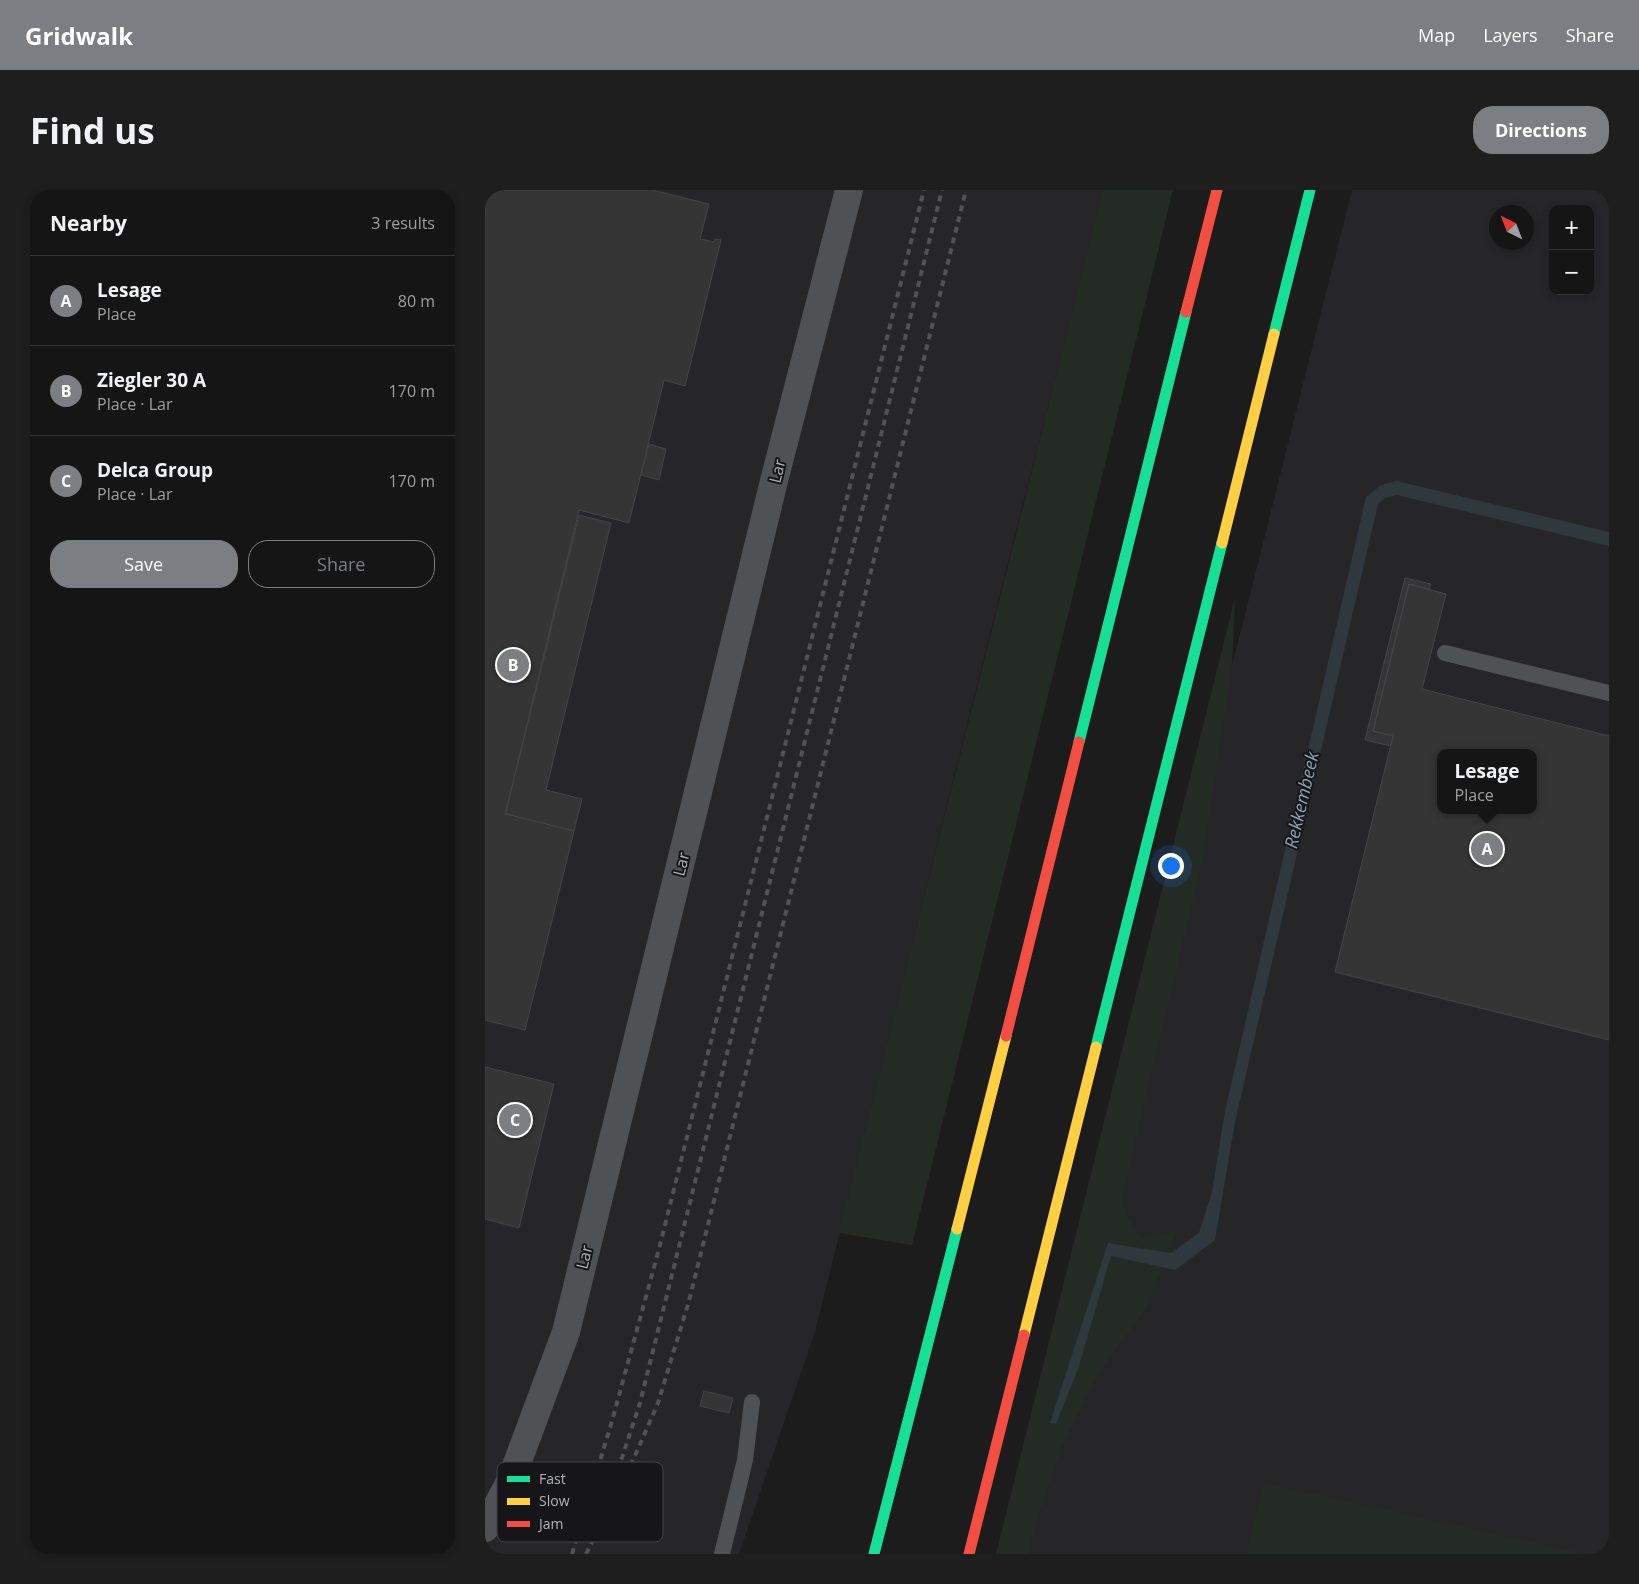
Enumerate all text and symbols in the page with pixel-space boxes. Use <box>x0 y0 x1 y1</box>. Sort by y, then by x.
text: Gridwalk <box>25 19 133 52</box>
text: Map <box>1418 23 1455 47</box>
text: Layers <box>1483 23 1538 47</box>
text: Share <box>1566 23 1614 47</box>
button: Directions <box>1473 106 1609 154</box>
text: Find us <box>30 107 155 154</box>
north arrow <box>1489 205 1534 250</box>
map controls <box>1549 205 1594 295</box>
button: + <box>1549 205 1594 250</box>
text: Nearby <box>50 209 127 237</box>
text: 3 results <box>371 212 435 234</box>
button: − <box>1549 250 1594 295</box>
text: Lesage <box>97 277 162 303</box>
text: A <box>60 290 72 312</box>
text: 80 m <box>398 290 435 312</box>
text: Place <box>97 303 136 325</box>
text: Ziegler 30 A <box>97 367 206 393</box>
text: B <box>61 380 71 402</box>
text: 170 m <box>389 380 435 402</box>
text: Place · Lar <box>97 393 173 415</box>
street label: Lar <box>763 456 791 485</box>
text: Delca Group <box>97 457 213 483</box>
text: C <box>61 470 71 492</box>
text: 170 m <box>389 470 435 492</box>
text: Place · Lar <box>97 483 173 505</box>
button: Save <box>50 540 238 588</box>
button: Share <box>248 540 435 588</box>
pin: B <box>497 646 529 684</box>
water label: Rekkembeek <box>1278 748 1324 851</box>
popup <box>1437 749 1537 814</box>
text: Lesage <box>1455 758 1519 784</box>
text: Place <box>1455 784 1494 806</box>
pin: A <box>1471 830 1503 868</box>
street label: Lar <box>667 849 695 878</box>
your location <box>1158 853 1184 879</box>
pin: C <box>499 1101 531 1139</box>
street label: Lar <box>570 1242 598 1271</box>
legend <box>497 1462 663 1542</box>
text: Fast <box>539 1469 566 1488</box>
text: Slow <box>539 1491 570 1510</box>
text: Jam <box>537 1514 564 1533</box>

